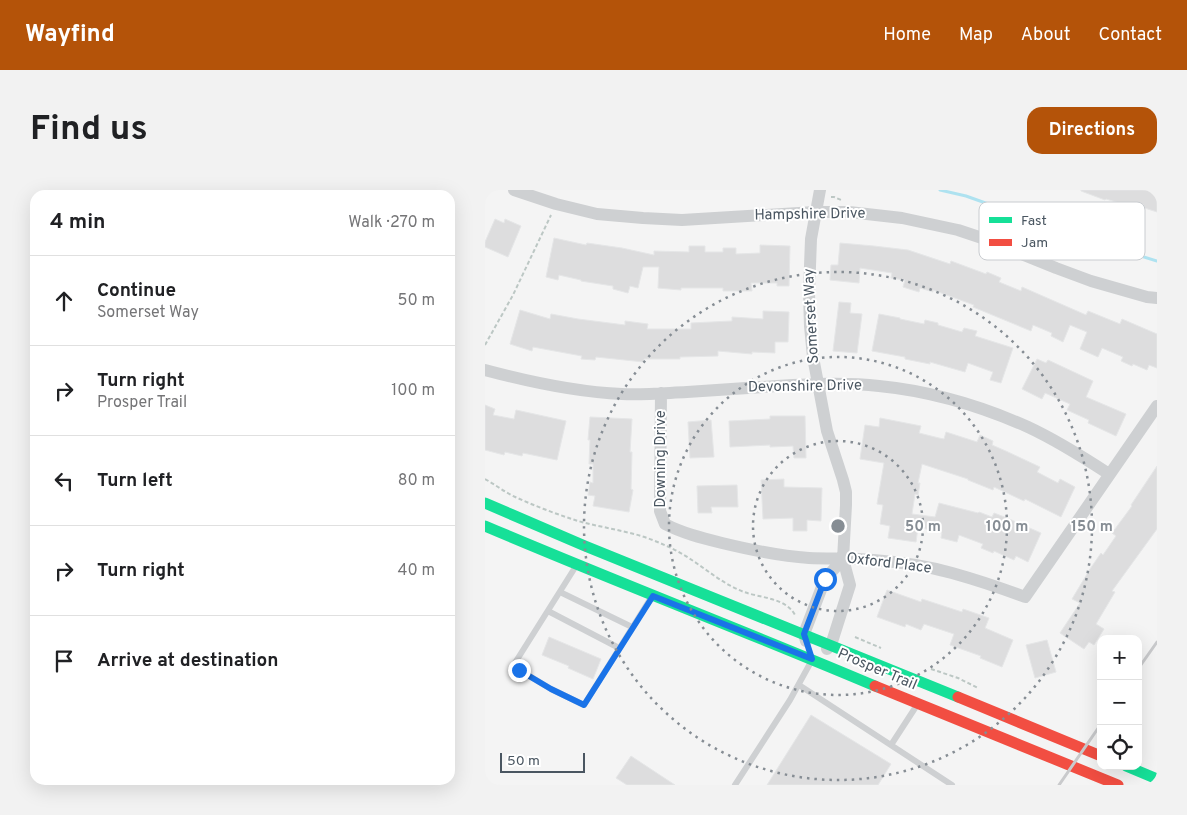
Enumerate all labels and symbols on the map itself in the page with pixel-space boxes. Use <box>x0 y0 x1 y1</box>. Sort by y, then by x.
legend <box>979 202 1145 260</box>
street label: Hampshire Drive <box>754 205 866 225</box>
text: Fast <box>1021 213 1047 230</box>
text: Jam <box>1021 235 1048 252</box>
street label: Somerset Way <box>800 268 824 364</box>
street label: Devonshire Drive <box>748 377 862 397</box>
street label: Downing Drive <box>652 410 671 508</box>
centre of rings <box>829 517 847 535</box>
text: 50 m <box>905 518 941 537</box>
text: 100 m <box>986 518 1028 537</box>
text: 150 m <box>1071 518 1113 537</box>
street label: Oxford Place <box>845 549 933 579</box>
route start <box>814 568 837 591</box>
street label: Prosper Trail <box>834 645 920 695</box>
route end <box>508 659 531 682</box>
scale bar <box>500 750 585 773</box>

